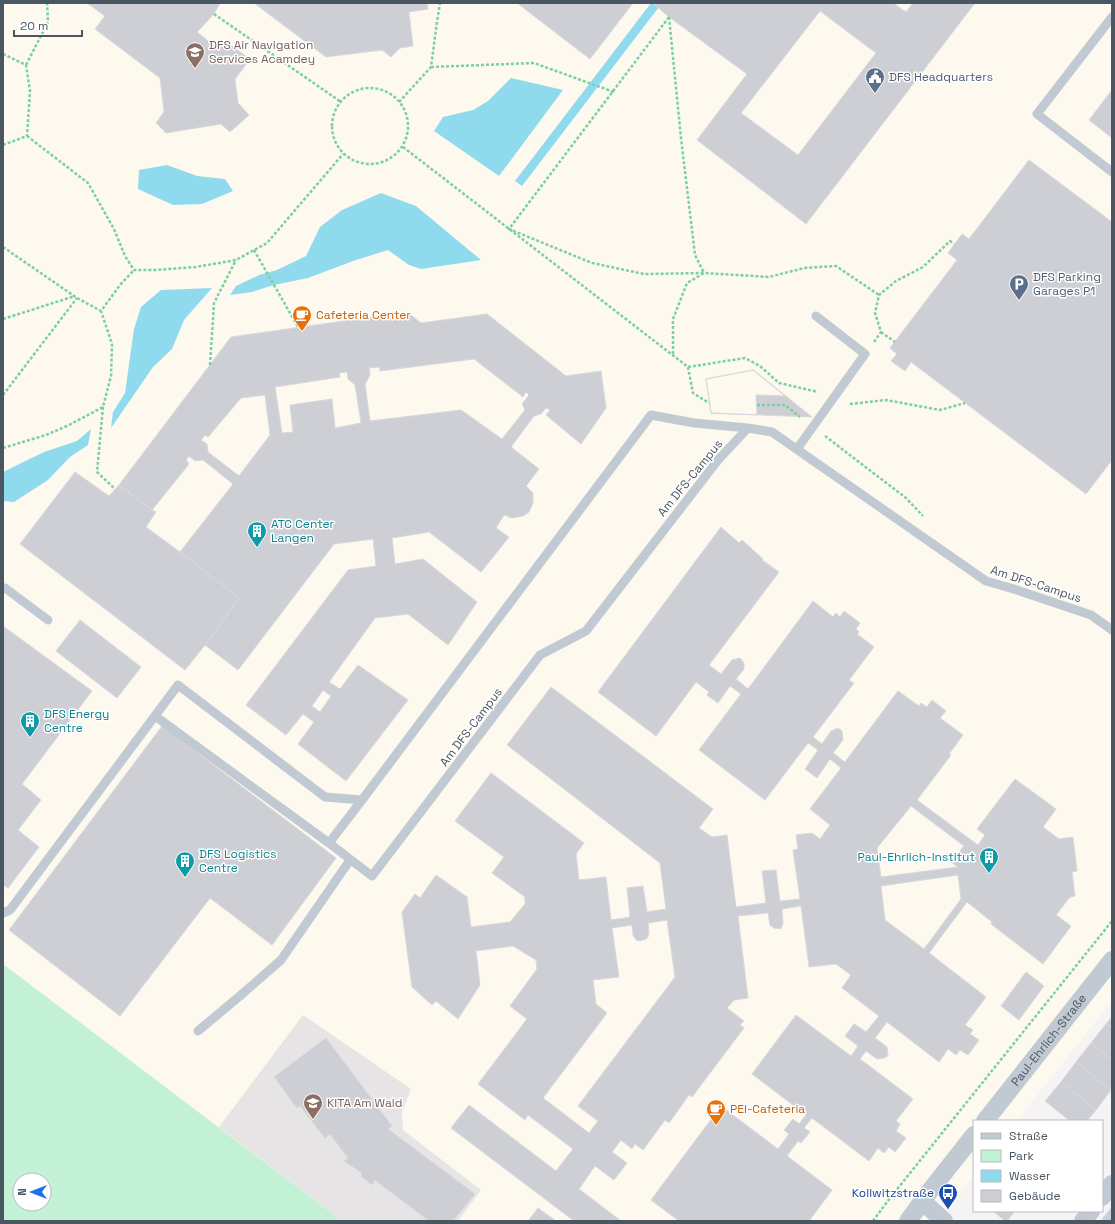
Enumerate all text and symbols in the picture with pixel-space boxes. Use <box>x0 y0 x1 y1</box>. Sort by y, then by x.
scale bar <box>14 12 82 38</box>
text: 20 m <box>20 18 48 34</box>
place label: DFS Air Navigation Services Acamdey <box>209 37 315 67</box>
school or university icon: DFS Air Navigation Services Acamdey <box>184 41 206 69</box>
public building icon: DFS Headquarters <box>864 66 886 94</box>
place label: DFS Headquarters <box>889 69 993 85</box>
place label: DFS Parking Garages P1 <box>1033 269 1101 299</box>
parking icon: DFS Parking Garages P1 <box>1008 273 1030 301</box>
cafe icon: Cafeteria Center <box>291 304 313 332</box>
place label: Cafeteria Center <box>316 307 411 323</box>
street label: Am DFS-Campus <box>654 436 726 520</box>
place label: ATC Center Langen <box>271 516 335 546</box>
building icon: ATC Center Langen <box>246 520 268 548</box>
street label: Am DFS-Campus <box>989 562 1083 606</box>
street label: Am DFS-Campus <box>436 684 506 770</box>
place label: DFS Energy Centre <box>44 706 109 736</box>
building icon: DFS Energy Centre <box>19 710 41 738</box>
place label: DFS Logistics Centre <box>199 846 277 876</box>
building icon: Paul-Ehrlich-Institut <box>978 846 1000 874</box>
place label: Paul-Ehrlich-Institut <box>858 849 975 865</box>
building icon: DFS Logistics Centre <box>174 850 196 878</box>
street label: Paul-Ehrlich-Straße <box>1008 991 1090 1089</box>
school or university icon: KITA Am Wald <box>302 1092 324 1120</box>
place label: KITA Am Wald <box>327 1095 403 1111</box>
cafe icon: PEI-Cafeteria <box>705 1098 727 1126</box>
place label: PEI-Cafeteria <box>730 1101 805 1117</box>
legend <box>973 1120 1103 1212</box>
text: Straße <box>1009 1128 1048 1144</box>
text: Park <box>1009 1148 1034 1164</box>
text: Wasser <box>1009 1168 1051 1184</box>
north arrow <box>12 1172 52 1212</box>
bus stop icon: Kollwitzstraße <box>937 1182 959 1210</box>
place label: Kollwitzstraße <box>852 1185 934 1201</box>
text: N <box>15 1188 29 1196</box>
text: Gebäude <box>1009 1188 1061 1204</box>

